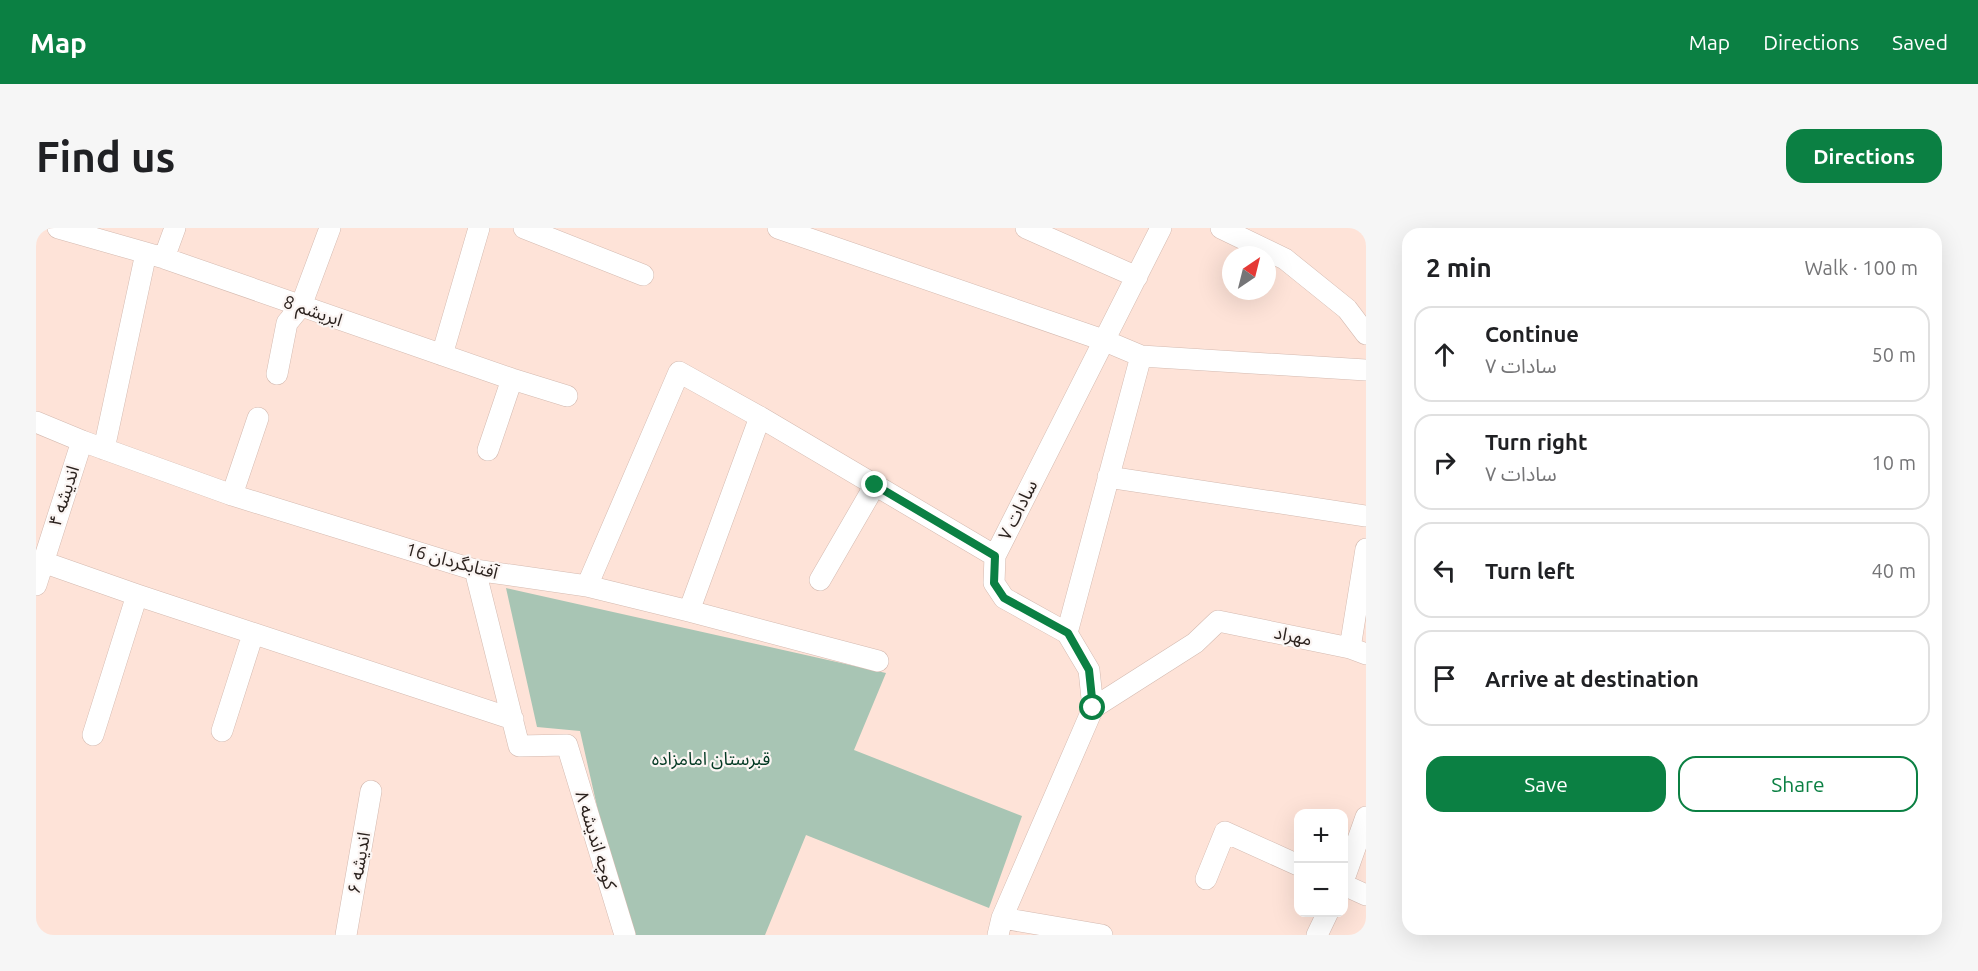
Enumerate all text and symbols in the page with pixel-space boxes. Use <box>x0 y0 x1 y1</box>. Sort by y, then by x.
text: Map <box>30 27 87 58</box>
text: Map <box>1689 30 1730 54</box>
text: Directions <box>1763 30 1859 54</box>
text: Saved <box>1892 30 1948 54</box>
button: Directions <box>1786 129 1942 183</box>
text: Find us <box>36 133 175 180</box>
north arrow <box>1222 246 1276 300</box>
text: 2 min <box>1426 253 1492 282</box>
text: Walk · 100 m <box>1805 256 1918 279</box>
street label: ابریشم 8 <box>280 291 345 333</box>
text: Continue <box>1485 321 1579 346</box>
icon: ahead <box>1428 338 1461 371</box>
text: 50 m <box>1872 343 1916 366</box>
text: سادات ۷ <box>1485 354 1557 377</box>
text: Turn right <box>1485 429 1587 454</box>
icon: right <box>1428 446 1461 479</box>
text: 10 m <box>1872 451 1916 474</box>
text: سادات ۷ <box>1485 462 1557 485</box>
street label: اندیشه ۴ <box>44 463 82 529</box>
route end <box>861 471 887 497</box>
street label: سادات ۷ <box>994 476 1041 543</box>
street label: آفتابگردان 16 <box>404 538 501 584</box>
icon: left <box>1428 554 1461 587</box>
text: Turn left <box>1485 558 1575 583</box>
text: 40 m <box>1872 559 1916 582</box>
street label: مهراد <box>1272 621 1314 651</box>
icon: arrive <box>1428 662 1461 695</box>
text: Arrive at destination <box>1485 666 1699 691</box>
route start <box>1079 694 1105 720</box>
park label: قبرستان امامزاده <box>652 748 770 770</box>
button: Save <box>1426 756 1666 812</box>
button: Share <box>1678 756 1918 812</box>
street label: کوچه اندیشه ۸ <box>571 788 622 893</box>
map controls <box>1294 809 1348 917</box>
button: + <box>1294 809 1348 863</box>
street label: اندیشه ۶ <box>343 830 373 895</box>
button: − <box>1294 863 1348 917</box>

